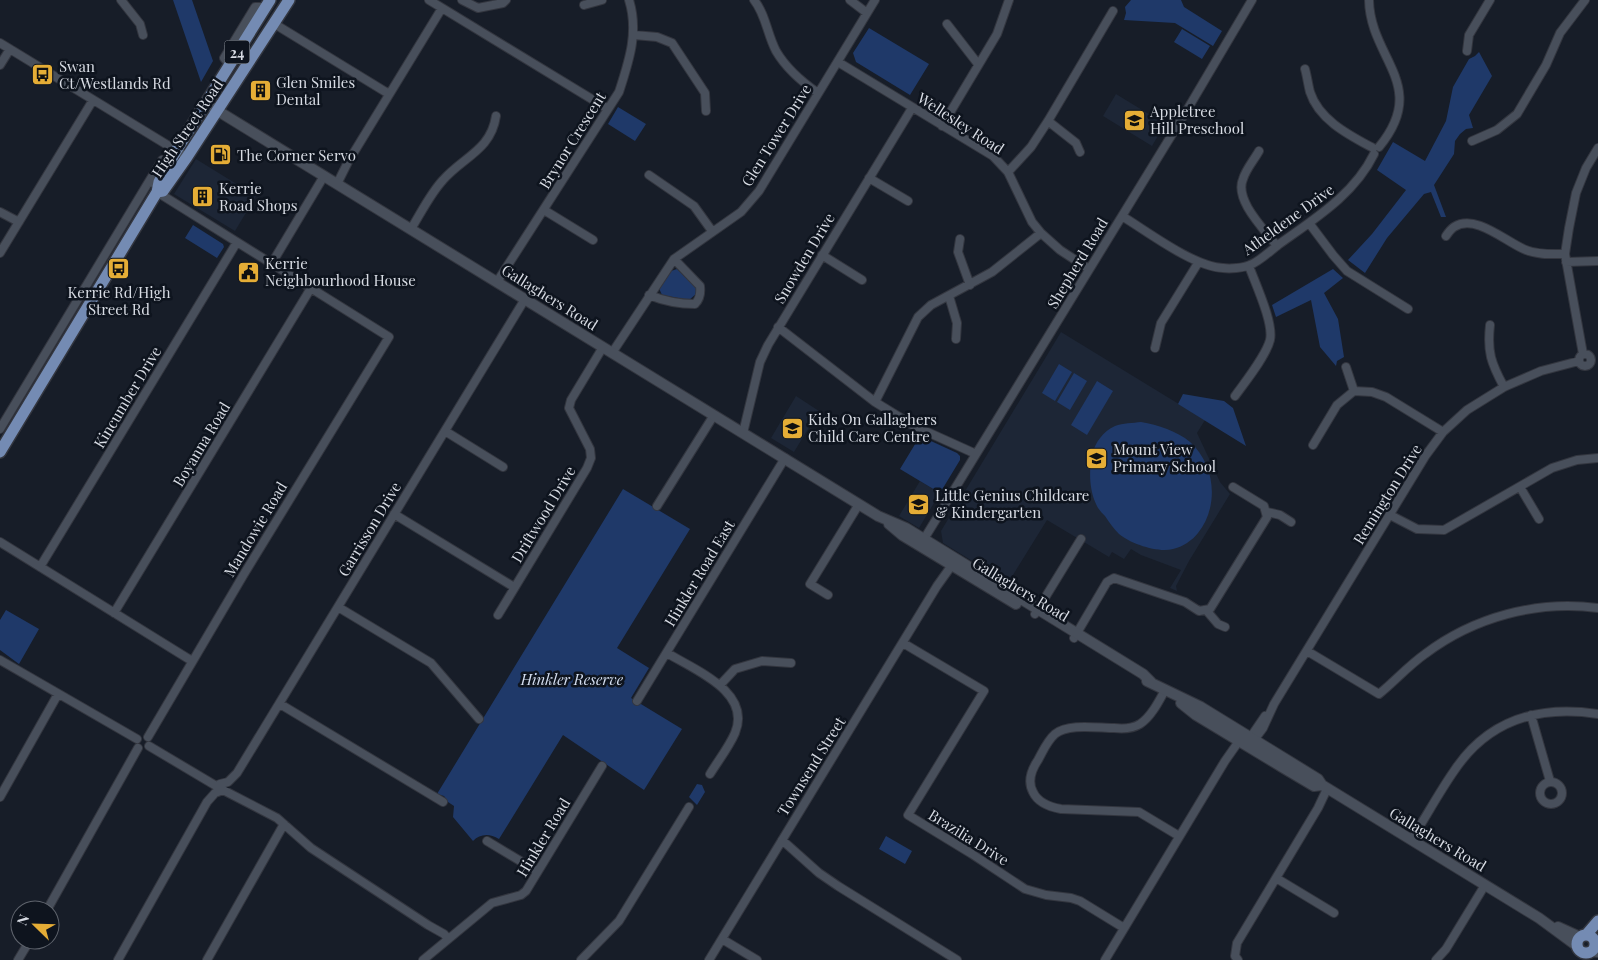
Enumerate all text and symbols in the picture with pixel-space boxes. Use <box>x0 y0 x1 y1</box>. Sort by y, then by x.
road number: 24 <box>224 41 250 64</box>
place label: Swan Ct/Westlands Rd <box>59 56 171 93</box>
bus stop icon: Swan Ct/Westlands Rd <box>31 63 55 87</box>
place label: Glen Smiles Dental <box>276 72 355 109</box>
street label: High Street Road <box>147 75 227 181</box>
building icon: Glen Smiles Dental <box>248 79 272 103</box>
street label: Glen Tower Drive <box>736 80 816 190</box>
street label: Brynor Crescent <box>534 87 610 192</box>
street label: Wellesley Road <box>913 87 1008 159</box>
place label: Appletree Hill Preschool <box>1149 101 1244 138</box>
school or university icon: Appletree Hill Preschool <box>1122 108 1146 132</box>
fuel station icon: The Corner Servo <box>209 143 233 167</box>
place label: The Corner Servo <box>237 145 356 165</box>
place label: Kerrie Road Shops <box>219 178 297 215</box>
street label: Atheldene Drive <box>1237 179 1338 260</box>
building icon: Kerrie Road Shops <box>191 185 215 209</box>
street label: Snowden Drive <box>769 209 839 307</box>
street label: Shepherd Road <box>1042 214 1112 312</box>
place label: Kerrie Neighbourhood House <box>265 253 416 290</box>
bus stop icon: Kerrie Rd/High Street Rd <box>107 257 131 281</box>
street label: Gallaghers Road <box>498 259 602 335</box>
public building icon: Kerrie Neighbourhood House <box>237 260 261 284</box>
place label: Kerrie Rd/High Street Rd <box>68 282 171 319</box>
street label: Kincumber Drive <box>89 342 165 452</box>
street label: Boyanna Road <box>168 398 234 490</box>
place label: Kids On Gallaghers Child Care Centre <box>808 409 937 446</box>
school or university icon: Kids On Gallaghers Child Care Centre <box>780 416 804 440</box>
place label: Mount View Primary School <box>1113 439 1216 476</box>
street label: Remington Drive <box>1348 440 1426 548</box>
school or university icon: Mount View Primary School <box>1085 446 1109 470</box>
street label: Driftwood Drive <box>506 462 580 566</box>
street label: Mandowie Road <box>219 477 291 580</box>
street label: Garrisson Drive <box>333 478 405 580</box>
place label: Little Genius Childcare & Kindergarten <box>935 485 1089 522</box>
school or university icon: Little Genius Childcare & Kindergarten <box>907 492 931 516</box>
street label: Hinkler Road East <box>659 515 739 630</box>
street label: Gallaghers Road <box>969 552 1073 626</box>
park label: Hinkler Reserve <box>520 669 624 689</box>
street label: Townsend Street <box>773 712 850 819</box>
street label: Hinkler Road <box>512 794 574 880</box>
street label: Gallaghers Road <box>1386 802 1490 876</box>
street label: Brazilia Drive <box>925 804 1013 870</box>
north arrow <box>10 900 60 950</box>
text: N <box>12 911 33 928</box>

